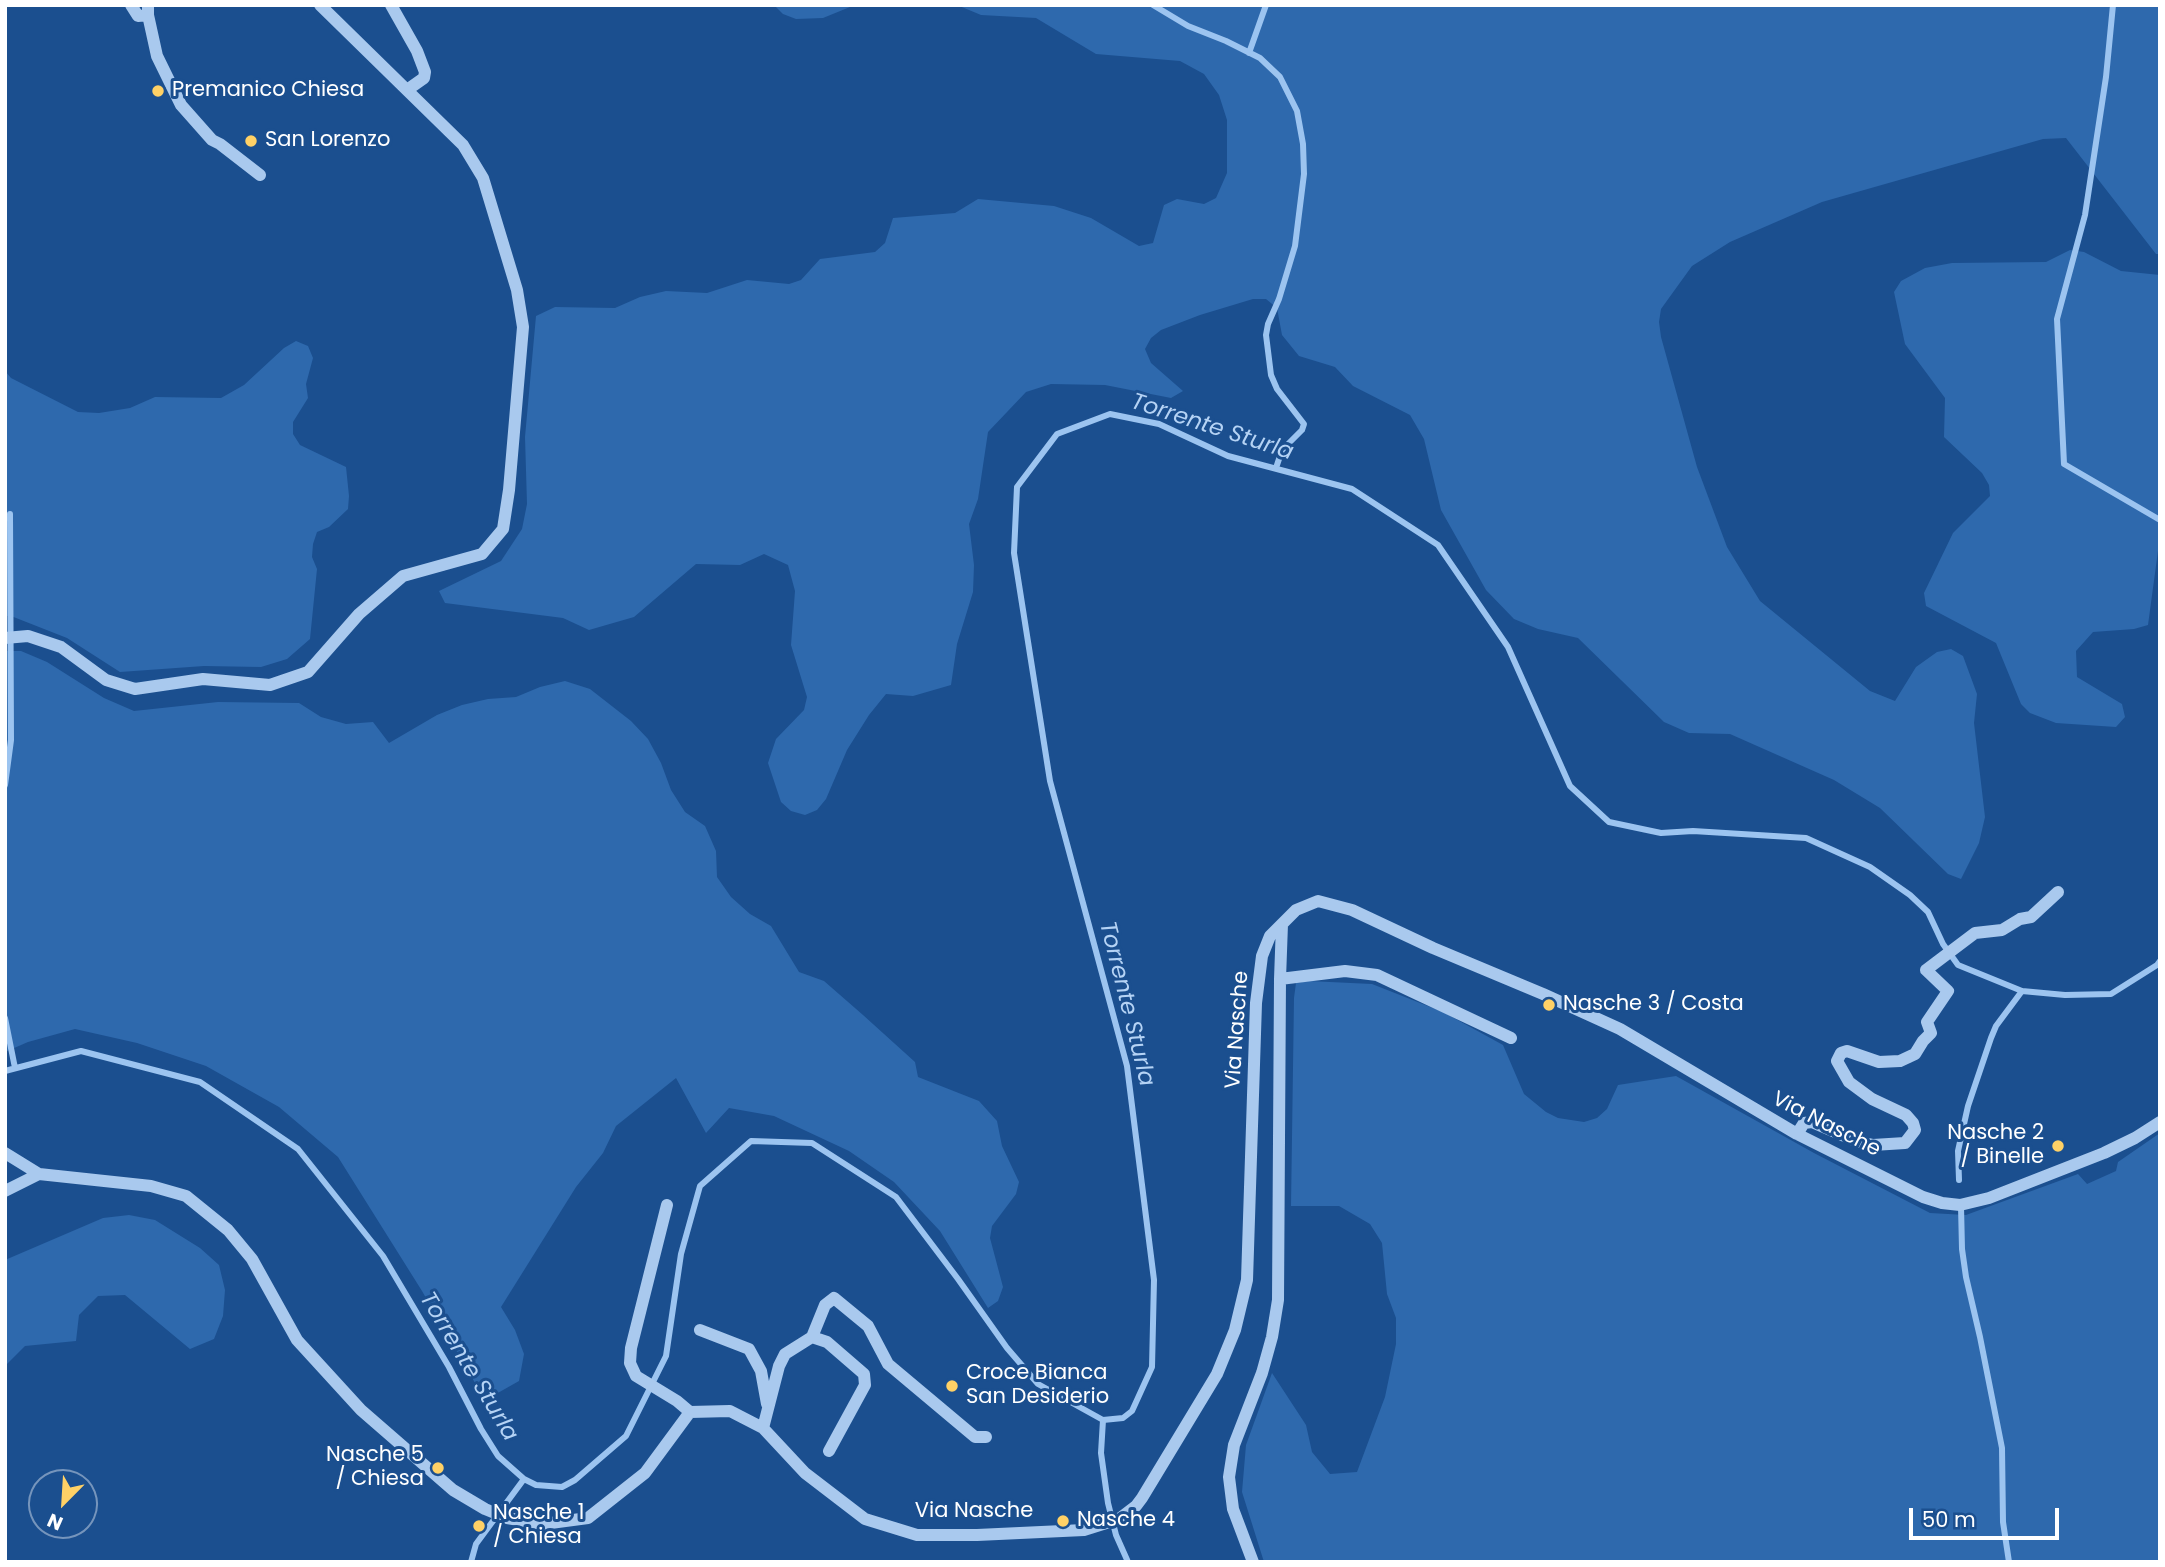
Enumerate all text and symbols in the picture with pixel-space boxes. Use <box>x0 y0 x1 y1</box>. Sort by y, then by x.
place label: Premanico Chiesa <box>172 78 364 104</box>
marker: Premanico Chiesa <box>150 83 166 99</box>
place label: San Lorenzo <box>265 128 390 154</box>
marker: San Lorenzo <box>243 133 259 149</box>
water label: Torrente Sturla <box>1127 389 1297 467</box>
water label: Torrente Sturla <box>1092 919 1160 1089</box>
street label: Via Nasche <box>1221 970 1255 1090</box>
place label: Nasche 3 / Costa <box>1563 992 1744 1018</box>
marker: Nasche 3 / Costa <box>1541 997 1557 1013</box>
street label: Via Nasche <box>1768 1087 1884 1163</box>
place label: Nasche 2 / Binelle <box>1947 1121 2044 1171</box>
marker: Nasche 2 / Binelle <box>2050 1138 2066 1154</box>
water label: Torrente Sturla <box>413 1287 523 1447</box>
place label: Croce Bianca San Desiderio <box>966 1361 1109 1411</box>
marker: Croce Bianca San Desiderio <box>944 1378 960 1394</box>
place label: Nasche 5 / Chiesa <box>326 1443 424 1493</box>
marker: Nasche 5 / Chiesa <box>430 1460 446 1476</box>
north arrow <box>28 1469 98 1539</box>
scale bar <box>1913 1494 2064 1538</box>
street label: Via Nasche <box>915 1499 1033 1525</box>
place label: Nasche 1 / Chiesa <box>493 1501 584 1551</box>
text: 50 m <box>1922 1505 1976 1534</box>
text: N <box>43 1507 67 1537</box>
place label: Nasche 4 <box>1077 1508 1175 1534</box>
marker: Nasche 4 <box>1055 1513 1071 1529</box>
marker: Nasche 1 / Chiesa <box>471 1518 487 1534</box>

